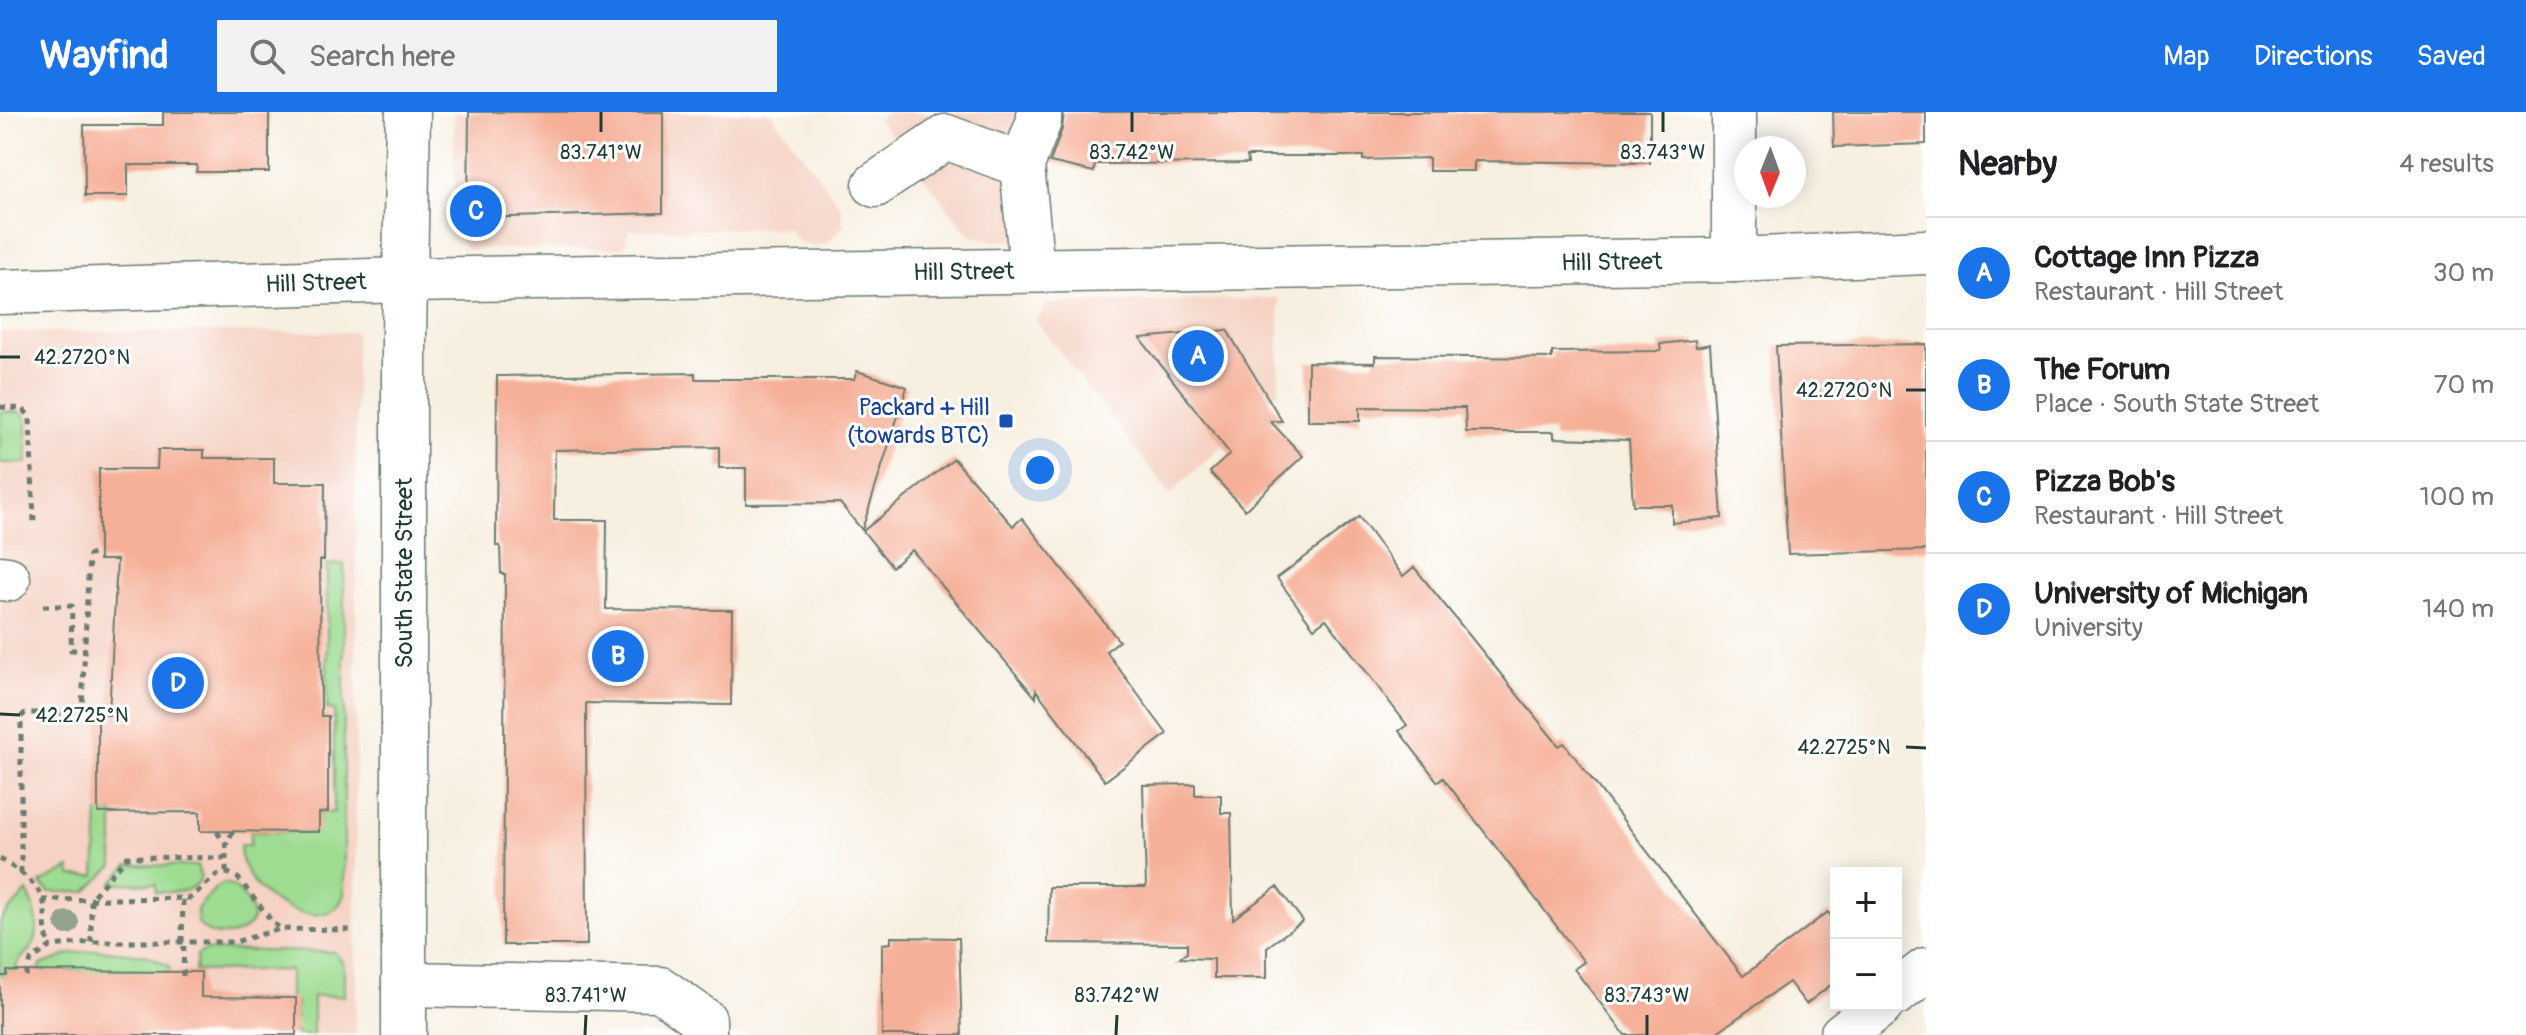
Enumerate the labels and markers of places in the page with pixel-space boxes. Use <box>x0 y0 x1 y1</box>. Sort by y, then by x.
pin: C <box>450 181 502 241</box>
pin: A <box>1172 326 1224 386</box>
place label: Packard + Hill (towards BTC) <box>847 393 990 450</box>
marker: Packard + Hill (towards BTC) <box>997 412 1015 430</box>
pin: B <box>592 626 644 686</box>
pin: D <box>152 653 204 713</box>

